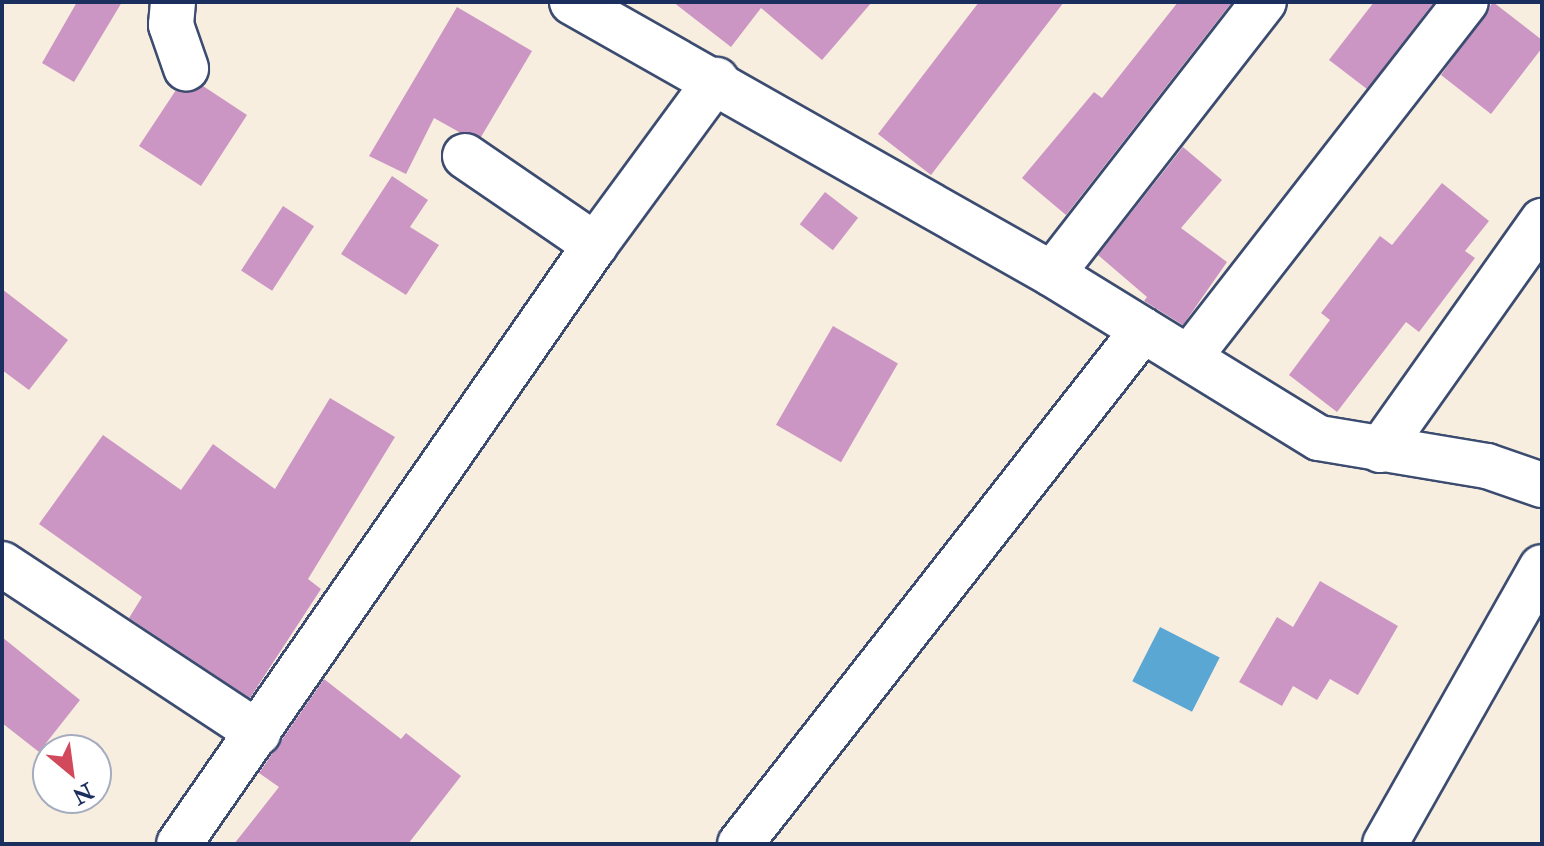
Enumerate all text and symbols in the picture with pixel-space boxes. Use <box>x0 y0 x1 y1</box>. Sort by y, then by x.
north arrow <box>32 734 112 814</box>
text: N <box>67 776 98 810</box>

